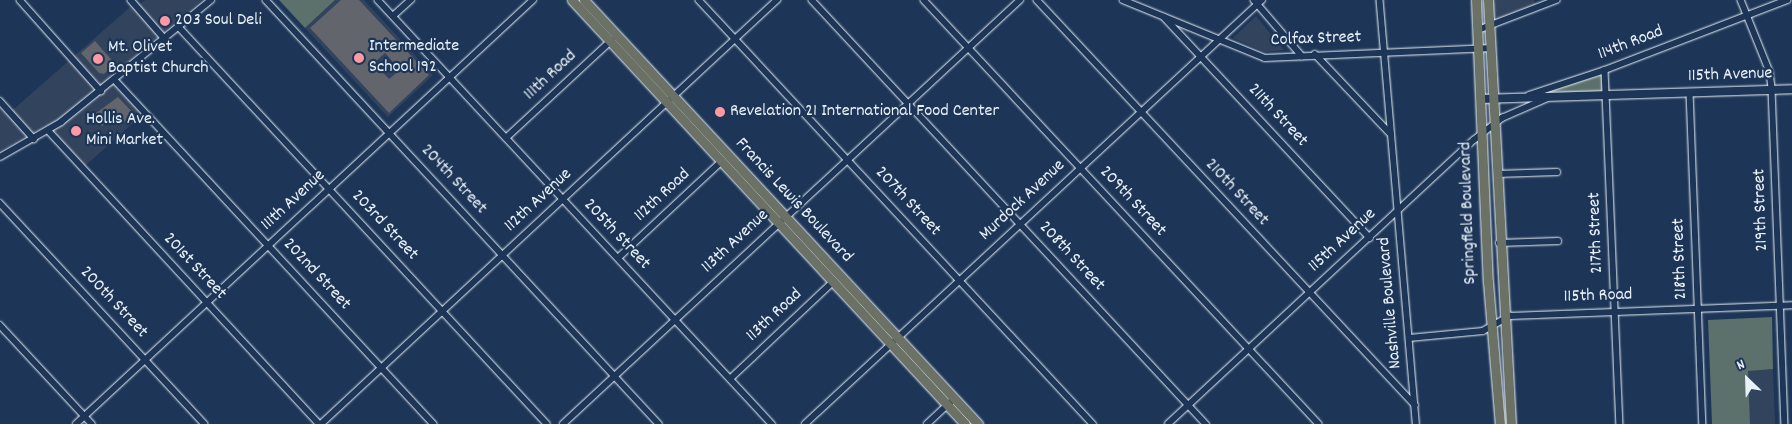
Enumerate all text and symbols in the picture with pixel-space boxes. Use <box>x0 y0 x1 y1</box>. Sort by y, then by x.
place label: 203 Soul Deli <box>175 10 262 32</box>
marker: 203 Soul Deli <box>159 15 171 27</box>
street label: 114th Road <box>1595 22 1667 66</box>
street label: Colfax Street <box>1270 28 1362 52</box>
place label: Intermediate School 192 <box>369 37 459 80</box>
place label: Mt. Olivet Baptist Church <box>108 38 209 80</box>
street label: 111th Road <box>520 46 582 106</box>
marker: Intermediate School 192 <box>353 52 365 64</box>
marker: Mt. Olivet Baptist Church <box>92 53 104 65</box>
street label: 115th Avenue <box>1687 64 1773 88</box>
street label: 211th Street <box>1242 80 1312 152</box>
place label: Revelation 21 International Food Center <box>730 101 999 123</box>
marker: Revelation 21 International Food Center <box>714 106 726 118</box>
place label: Hollis Ave. Mini Market <box>86 110 163 152</box>
marker: Hollis Ave. Mini Market <box>70 125 82 137</box>
street label: Francis Lewis Boulevard <box>729 134 857 268</box>
street label: 204th Street <box>415 140 491 220</box>
street label: Springfield Boulevard <box>1456 141 1482 285</box>
street label: 210th Street <box>1199 155 1273 231</box>
street label: Murdock Avenue <box>976 156 1070 246</box>
street label: 209th Street <box>1094 162 1170 242</box>
street label: 207th Street <box>869 163 945 241</box>
street label: 112th Avenue <box>501 164 577 238</box>
street label: 112th Road <box>631 165 695 227</box>
street label: 111th Avenue <box>257 166 331 236</box>
street label: 219th Street <box>1750 168 1774 252</box>
street label: 203rd Street <box>346 186 422 266</box>
street label: 217th Street <box>1585 192 1609 274</box>
street label: 205th Street <box>578 195 654 275</box>
street label: 115th Avenue <box>1305 204 1381 278</box>
street label: 113th Avenue <box>698 205 774 279</box>
street label: 208th Street <box>1033 218 1109 296</box>
street label: 218th Street <box>1669 218 1693 300</box>
street label: 201st Street <box>158 229 230 305</box>
street label: 202nd Street <box>277 235 355 315</box>
street label: Nashville Boulevard <box>1374 236 1408 370</box>
street label: 200th Street <box>74 263 152 343</box>
street label: 113th Road <box>743 285 807 347</box>
street label: 115th Road <box>1563 285 1633 309</box>
north arrow <box>1722 354 1772 404</box>
text: N <box>1734 355 1748 376</box>

